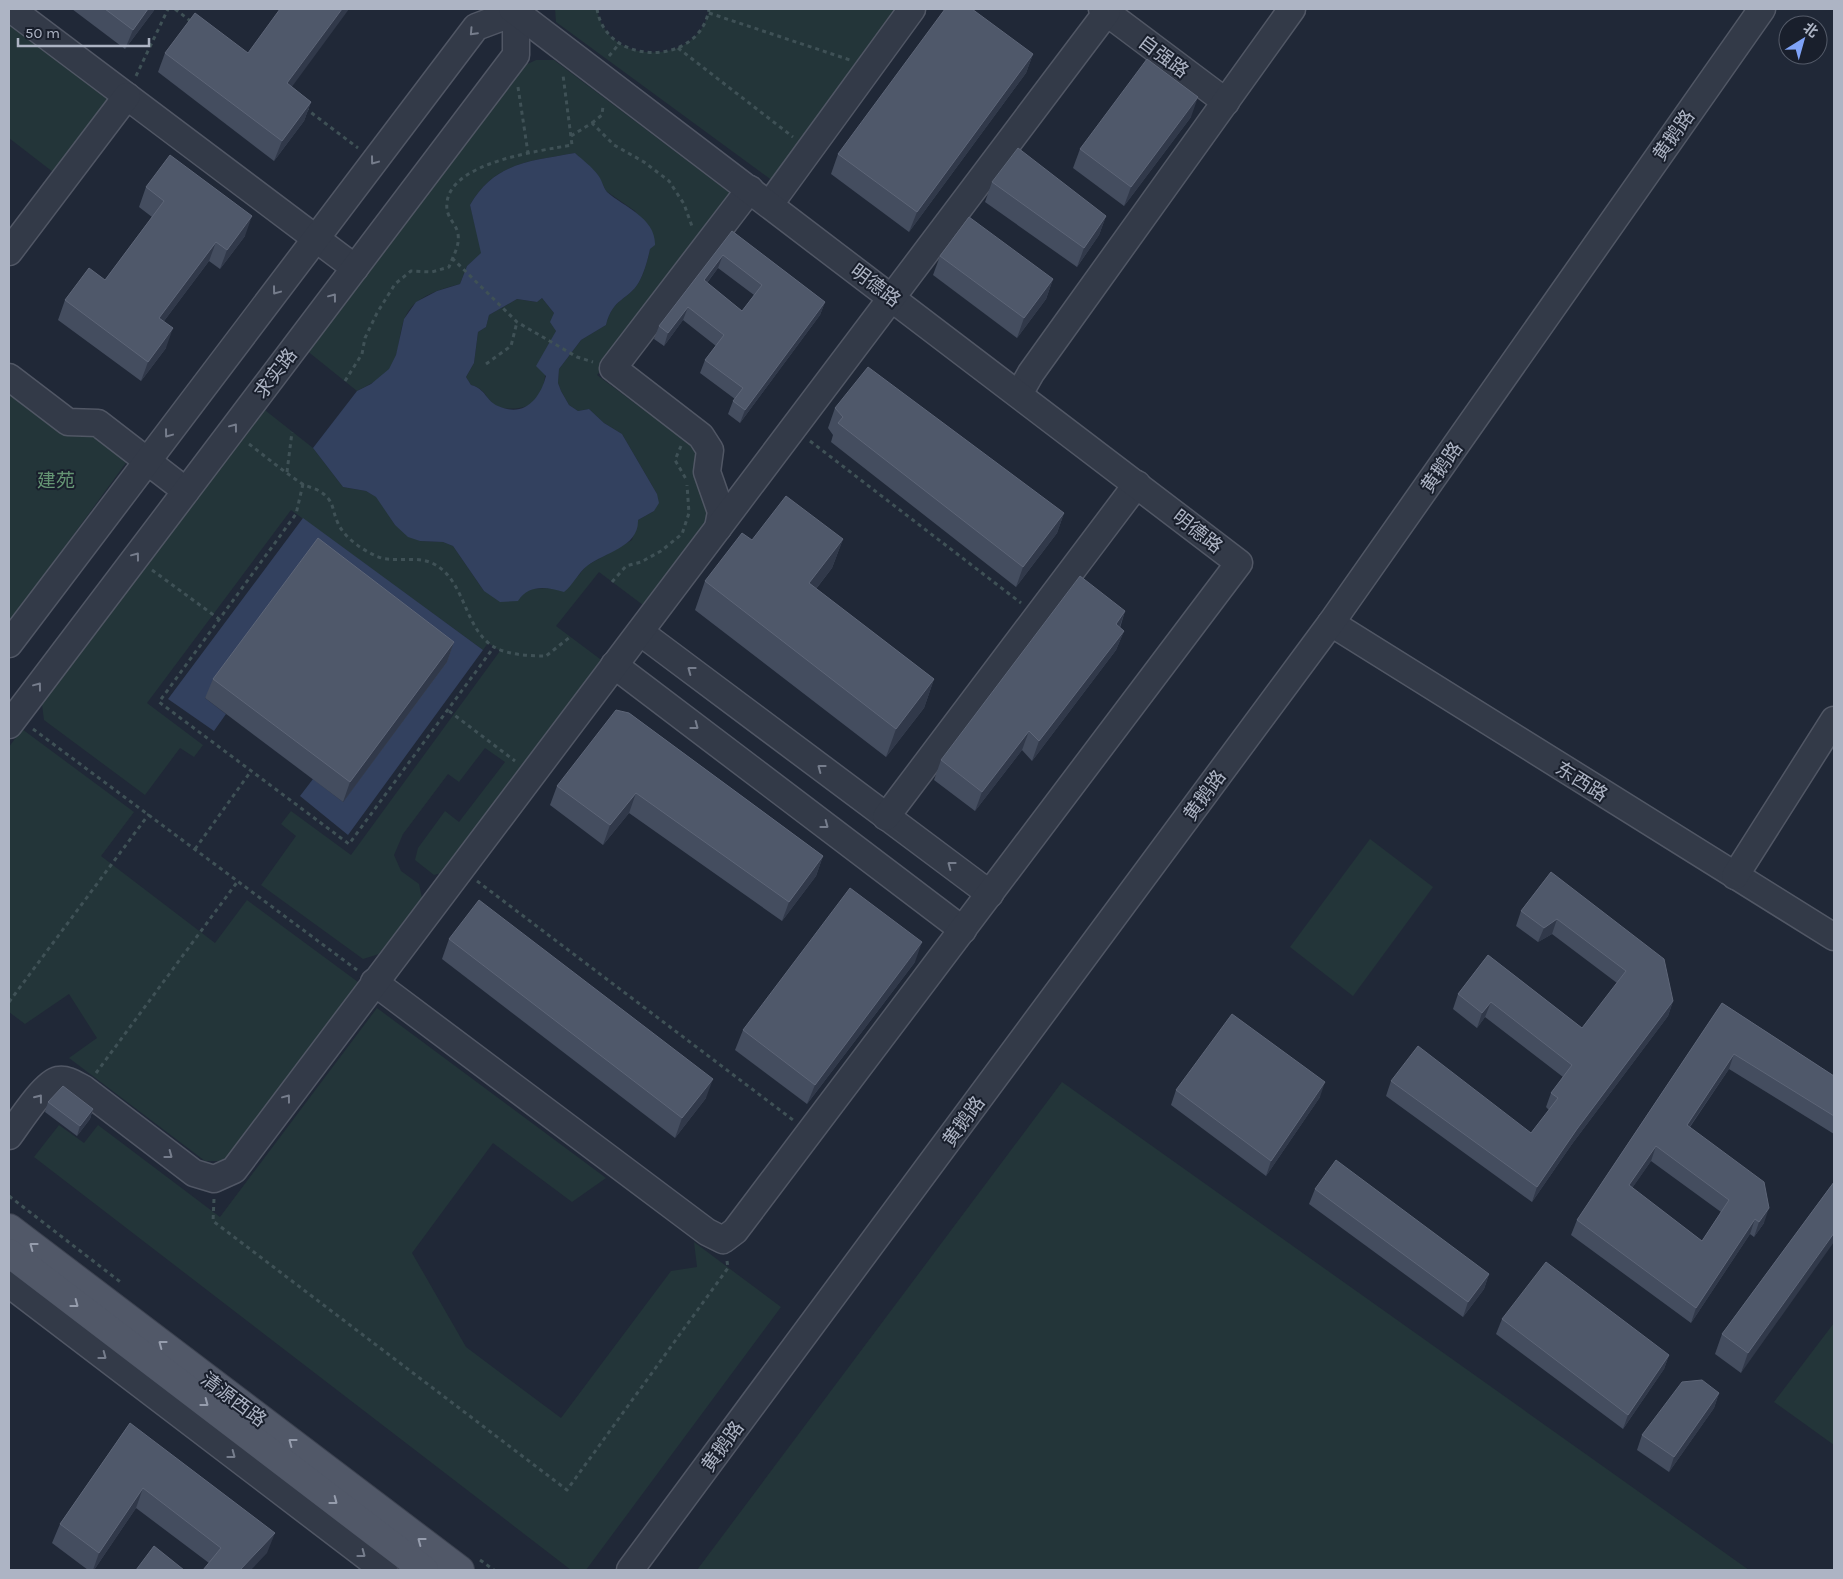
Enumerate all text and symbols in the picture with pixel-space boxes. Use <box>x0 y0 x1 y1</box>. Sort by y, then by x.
scale bar <box>18 15 149 47</box>
north arrow <box>1778 15 1828 65</box>
text: 北 <box>1800 19 1821 41</box>
text: 50 m <box>25 24 60 42</box>
one-way arrow <box>470 26 479 35</box>
street label: 自强路 <box>1134 31 1193 83</box>
street label: 黄鹅路 <box>1648 106 1699 165</box>
one-way arrow <box>372 155 380 164</box>
street label: 明德路 <box>846 260 905 312</box>
one-way arrow <box>273 285 282 295</box>
one-way arrow <box>327 294 335 303</box>
street label: 求实路 <box>250 344 302 403</box>
one-way arrow <box>229 424 237 433</box>
one-way arrow <box>165 428 173 437</box>
street label: 黄鹅路 <box>1416 438 1467 497</box>
park label: 建苑 <box>37 470 75 492</box>
street label: 明德路 <box>1168 506 1227 558</box>
one-way arrow <box>131 553 139 562</box>
one-way arrow <box>687 667 697 676</box>
one-way arrow <box>32 682 41 692</box>
one-way arrow <box>689 721 698 729</box>
street label: 东西路 <box>1551 757 1611 806</box>
one-way arrow <box>818 765 827 773</box>
street label: 黄鹅路 <box>1179 766 1230 825</box>
one-way arrow <box>819 819 828 827</box>
one-way arrow <box>947 862 957 871</box>
street label: 黄鹅路 <box>938 1092 989 1151</box>
one-way arrow <box>33 1095 41 1104</box>
one-way arrow <box>281 1095 290 1104</box>
one-way arrow <box>163 1149 172 1157</box>
one-way arrow <box>29 1243 39 1252</box>
one-way arrow <box>69 1298 79 1307</box>
one-way arrow <box>158 1341 168 1350</box>
one-way arrow <box>97 1351 106 1359</box>
street label: 清源西路 <box>196 1368 270 1431</box>
one-way arrow <box>199 1397 208 1405</box>
street label: 黄鹅路 <box>697 1417 748 1476</box>
one-way arrow <box>288 1439 297 1448</box>
one-way arrow <box>226 1449 236 1458</box>
one-way arrow <box>328 1495 338 1504</box>
one-way arrow <box>418 1538 427 1546</box>
one-way arrow <box>356 1548 365 1556</box>

